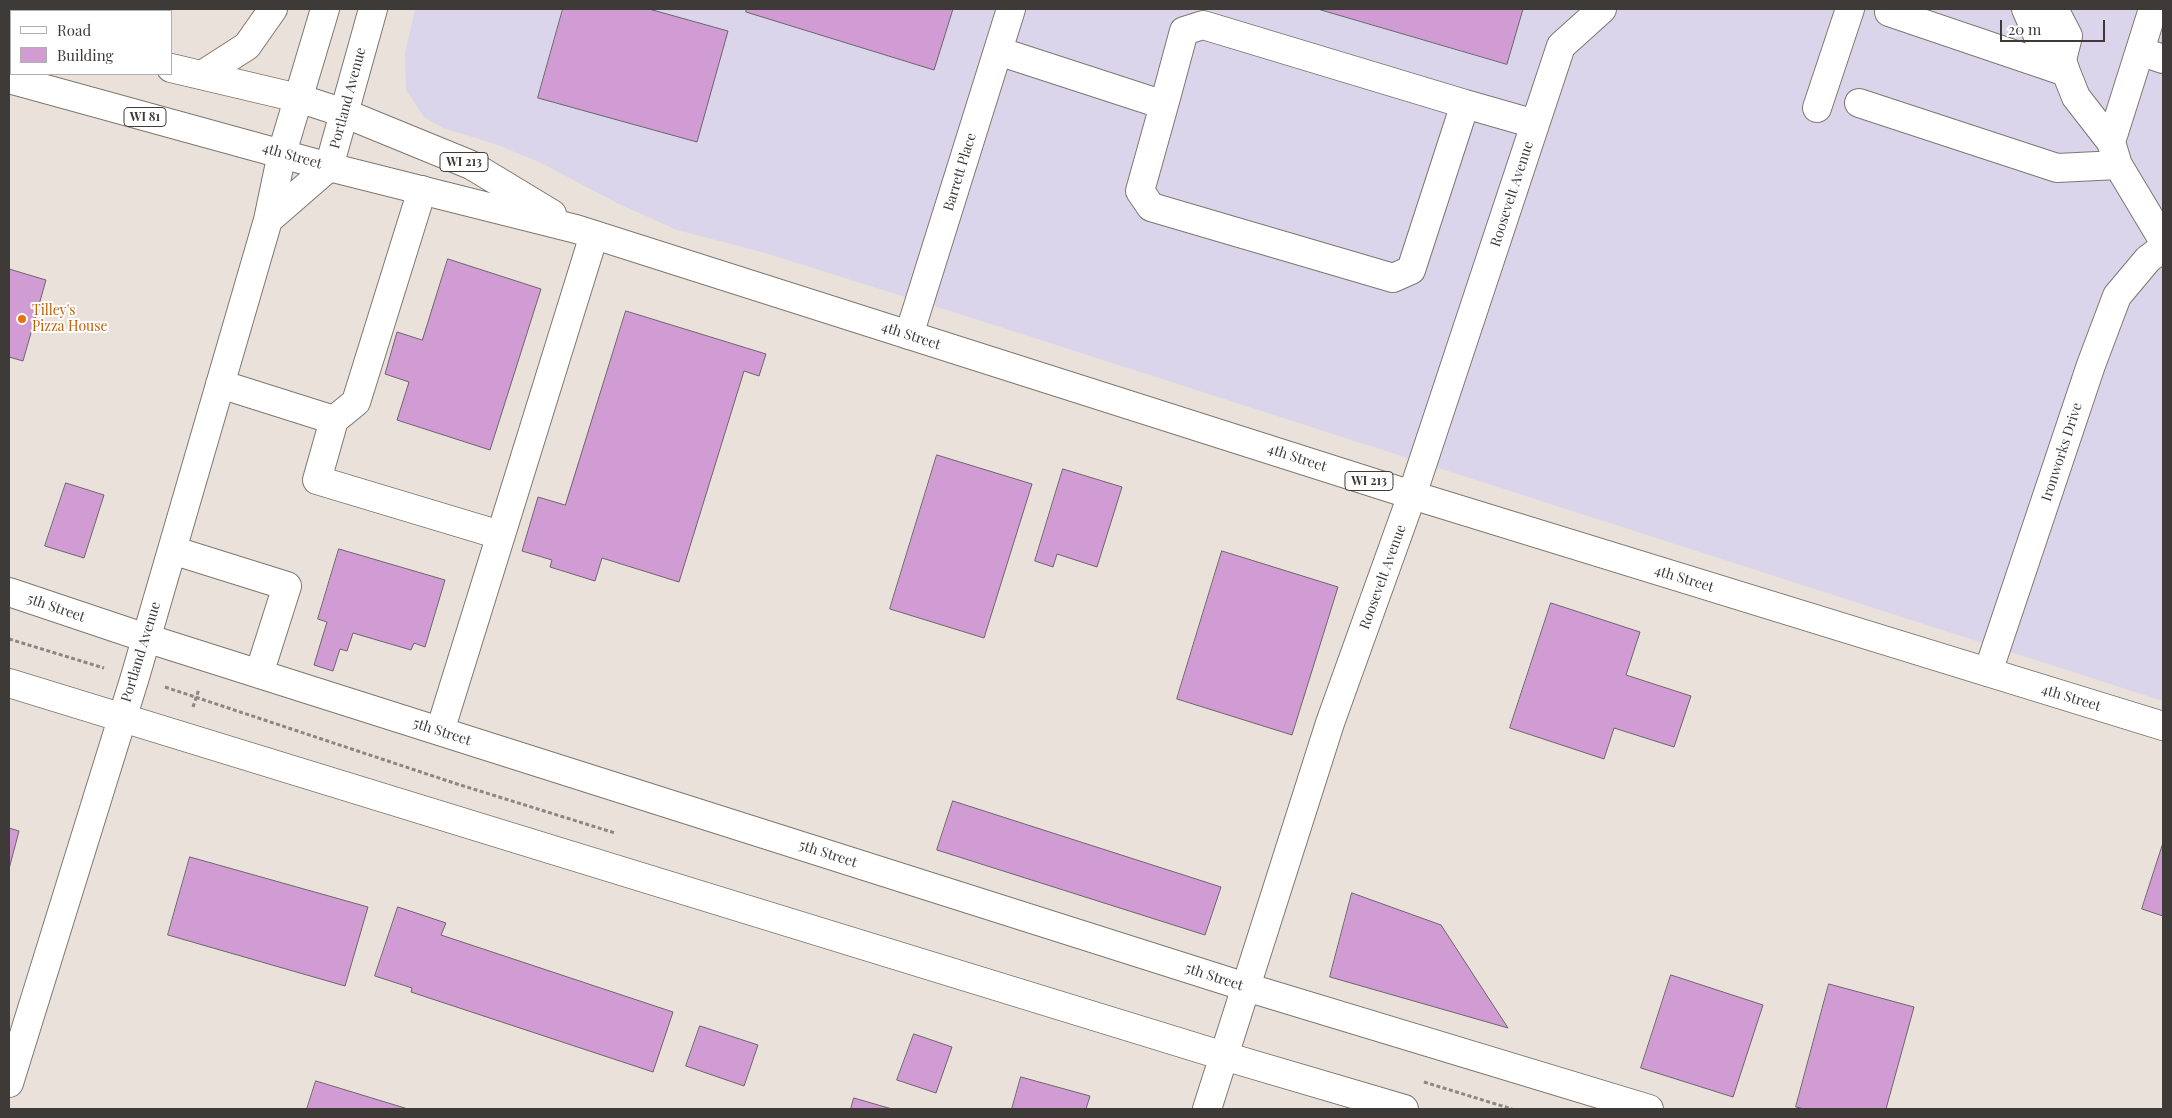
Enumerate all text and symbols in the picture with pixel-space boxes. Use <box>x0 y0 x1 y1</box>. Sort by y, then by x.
legend <box>10 10 172 75</box>
scale bar <box>2002 10 2107 42</box>
text: 20 m <box>2008 19 2041 39</box>
text: Road <box>57 20 91 40</box>
text: Building <box>57 45 113 65</box>
street label: Portland Avenue <box>326 46 370 150</box>
road number: WI 81 <box>124 108 166 126</box>
street label: Barrett Place <box>940 131 980 213</box>
street label: 4th Street <box>260 139 324 173</box>
street label: Roosevelt Avenue <box>1487 139 1537 249</box>
road number: WI 213 <box>440 152 488 172</box>
place label: Tilley's Pizza House <box>32 303 108 336</box>
marker: Tilley's Pizza House <box>16 313 28 325</box>
street label: 4th Street <box>879 319 943 353</box>
street label: Ironworks Drive <box>2038 401 2086 503</box>
street label: 4th Street <box>1265 441 1329 475</box>
road number: WI 213 <box>1345 472 1393 491</box>
street label: Roosevelt Avenue <box>1356 522 1410 632</box>
street label: 4th Street <box>1652 562 1716 596</box>
street label: 5th Street <box>25 590 87 626</box>
street label: Portland Avenue <box>118 600 164 704</box>
street label: 4th Street <box>2039 681 2103 715</box>
street label: 5th Street <box>411 715 473 749</box>
street label: 5th Street <box>797 837 859 871</box>
street label: 5th Street <box>1183 960 1245 994</box>

